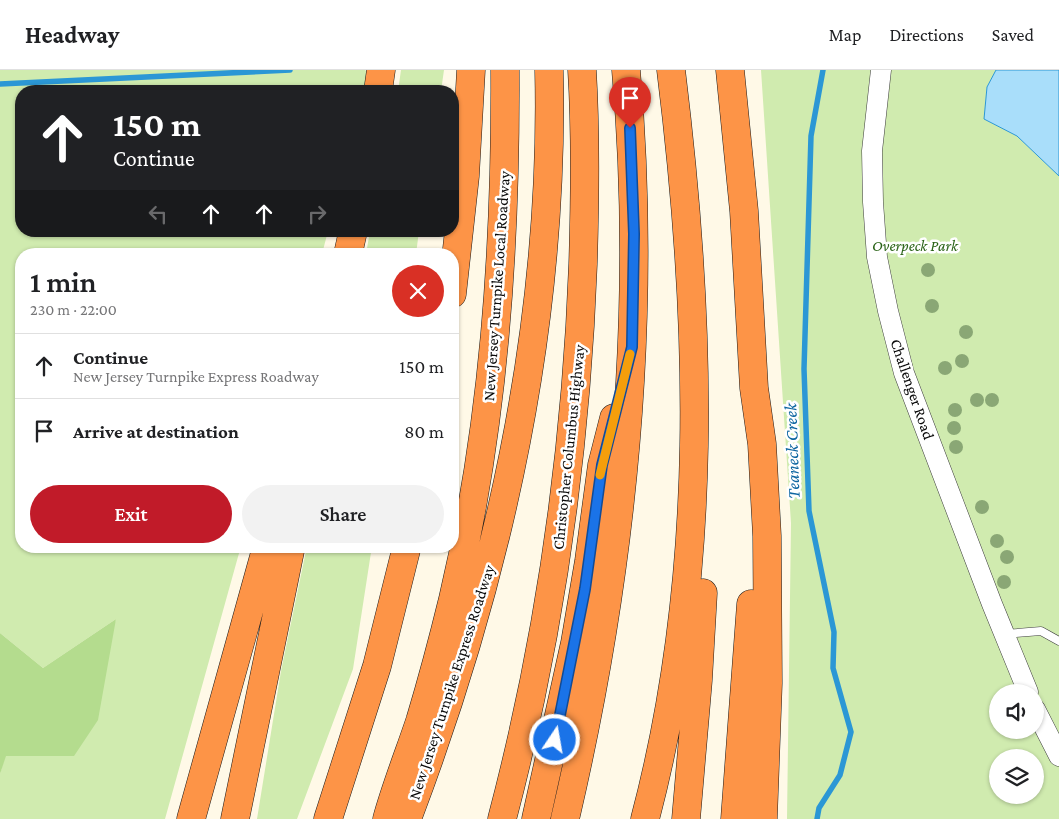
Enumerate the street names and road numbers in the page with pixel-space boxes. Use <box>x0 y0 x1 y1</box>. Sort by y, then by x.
street label: New Jersey Turnpike Local Roadway <box>480 170 514 402</box>
street label: Challenger Road <box>886 337 938 443</box>
street label: Christopher Columbus Highway <box>549 343 589 551</box>
street label: New Jersey Turnpike Express Roadway <box>405 562 499 802</box>

